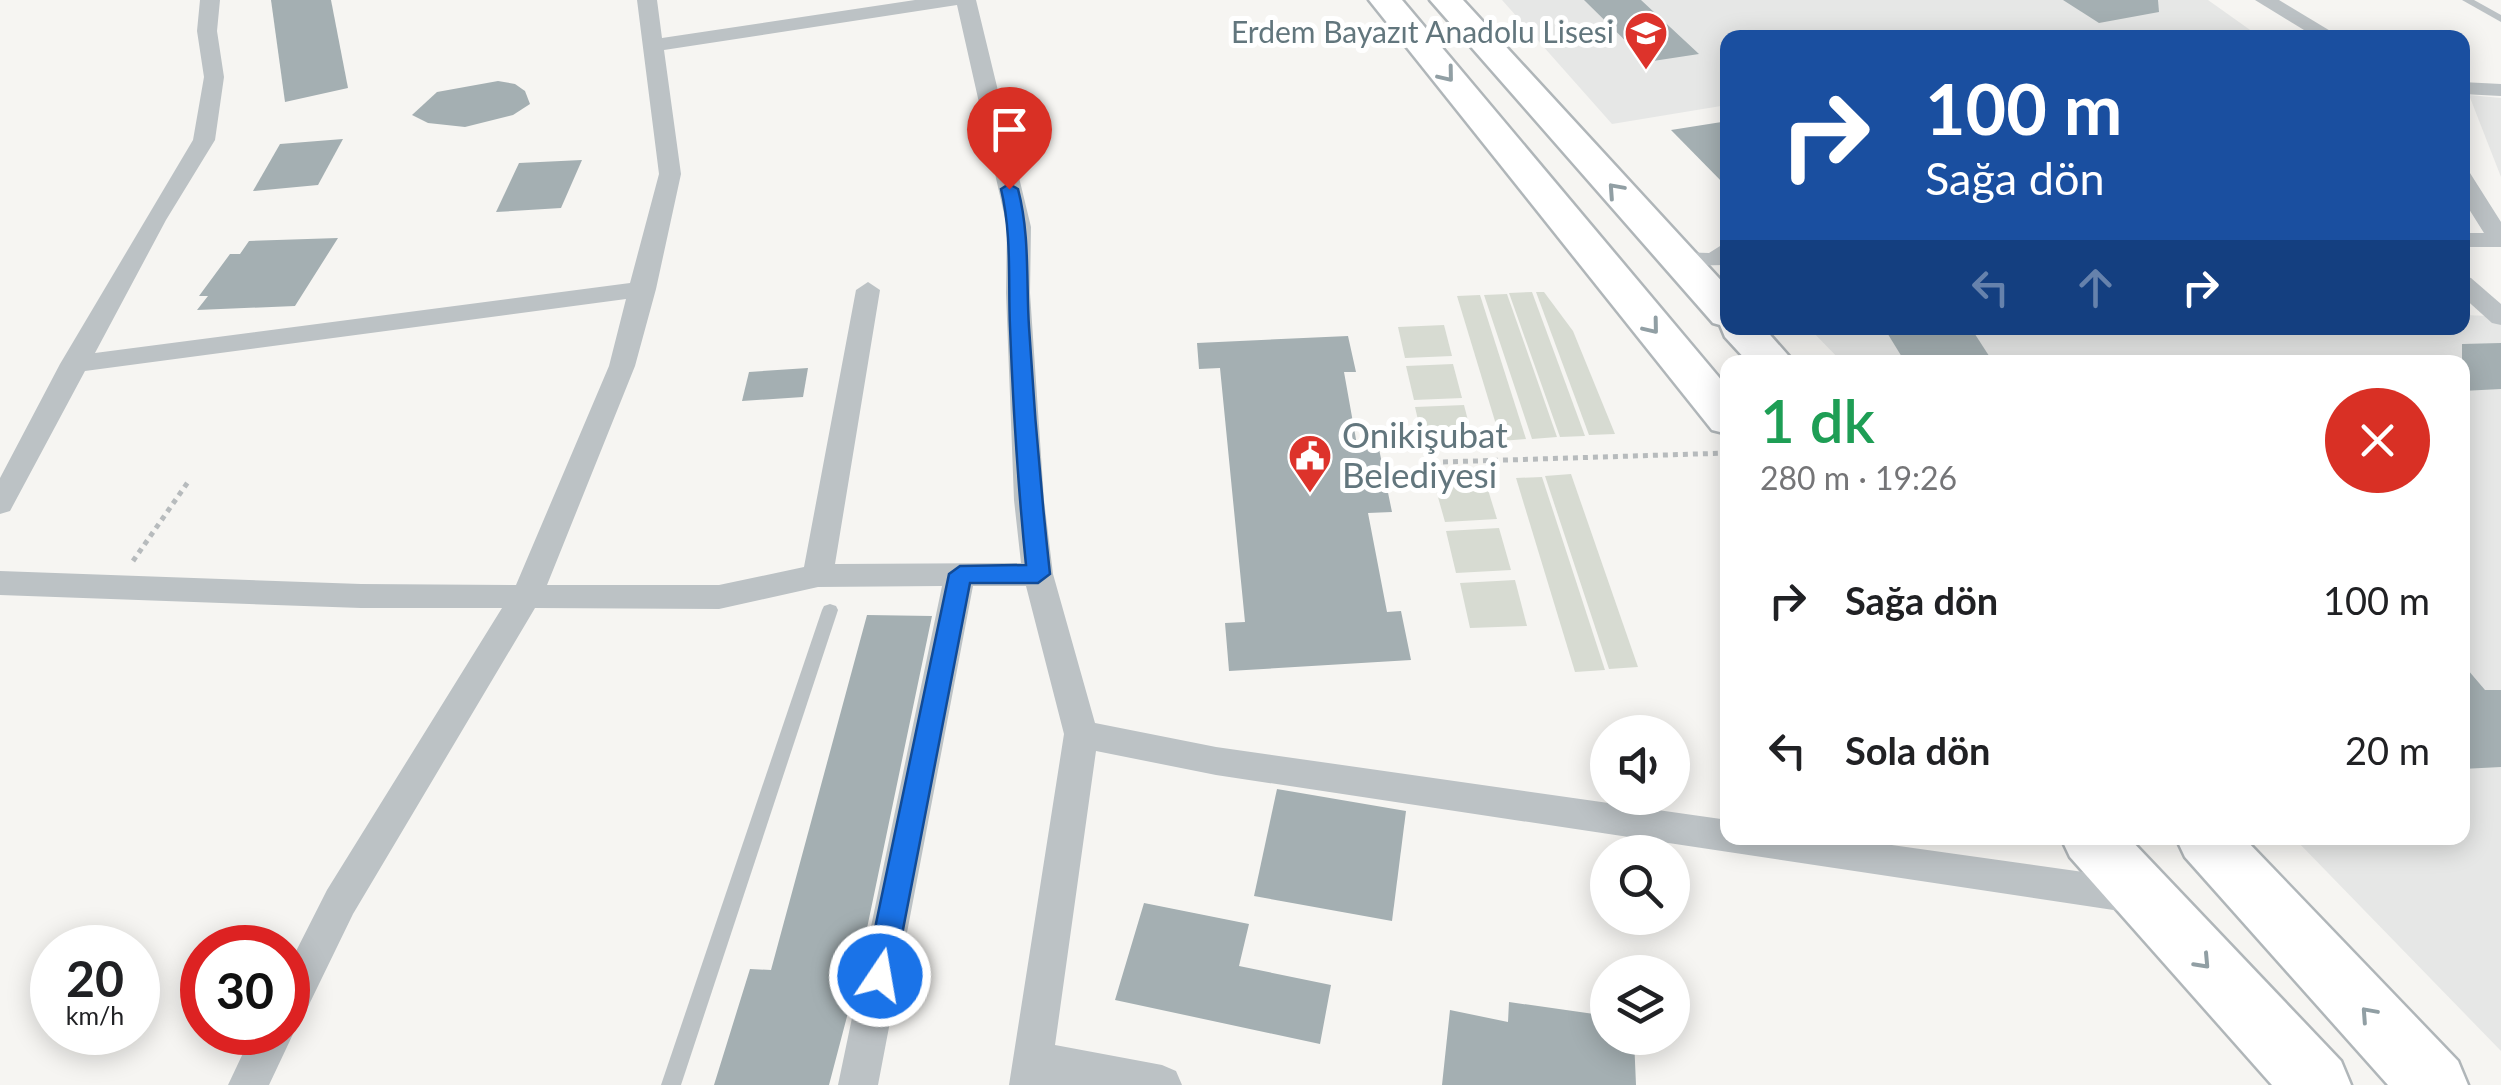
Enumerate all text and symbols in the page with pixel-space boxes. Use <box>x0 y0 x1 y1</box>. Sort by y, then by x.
school or university icon: Erdem Bayazıt Anadolu Lisesi <box>1623 10 1669 71</box>
place label: Erdem Bayazıt Anadolu Lisesi <box>1231 13 1614 49</box>
one-way arrow <box>1435 64 1453 82</box>
text: 100 m <box>1925 66 2122 150</box>
icon: right <box>1760 70 1890 200</box>
pin <box>967 87 1052 190</box>
icon: arrive <box>982 102 1037 157</box>
text: Sağa dön <box>1925 151 2105 205</box>
one-way arrow <box>1609 183 1627 202</box>
icon: left <box>1963 260 2018 315</box>
icon: ahead <box>2068 260 2123 315</box>
icon: right <box>2173 260 2228 315</box>
one-way arrow <box>1641 315 1659 333</box>
text: 1 dk <box>1760 384 1875 456</box>
button: close <box>2325 388 2430 493</box>
place label: Onikişubat Belediyesi <box>1342 413 1508 495</box>
public building icon: Onikişubat Belediyesi <box>1287 433 1333 494</box>
text: 280 m · 19:26 <box>1760 458 1957 497</box>
icon: right <box>1760 573 1815 628</box>
text: Sağa dön <box>1845 577 1998 623</box>
text: 100 m <box>2323 577 2430 623</box>
map controls <box>1590 715 1690 1055</box>
button: sound <box>1590 715 1690 815</box>
icon: left <box>1760 723 1815 778</box>
text: Sola dön <box>1845 727 1990 773</box>
text: 20 m <box>2345 727 2430 773</box>
button: search <box>1590 835 1690 935</box>
position arrow <box>828 924 932 1028</box>
speed limit sign: 30 <box>180 925 310 1055</box>
text: 20 <box>66 948 124 1008</box>
one-way arrow <box>2191 950 2209 969</box>
button: layers <box>1590 955 1690 1055</box>
text: km/h <box>66 1000 124 1030</box>
one-way arrow <box>2361 1007 2379 1026</box>

